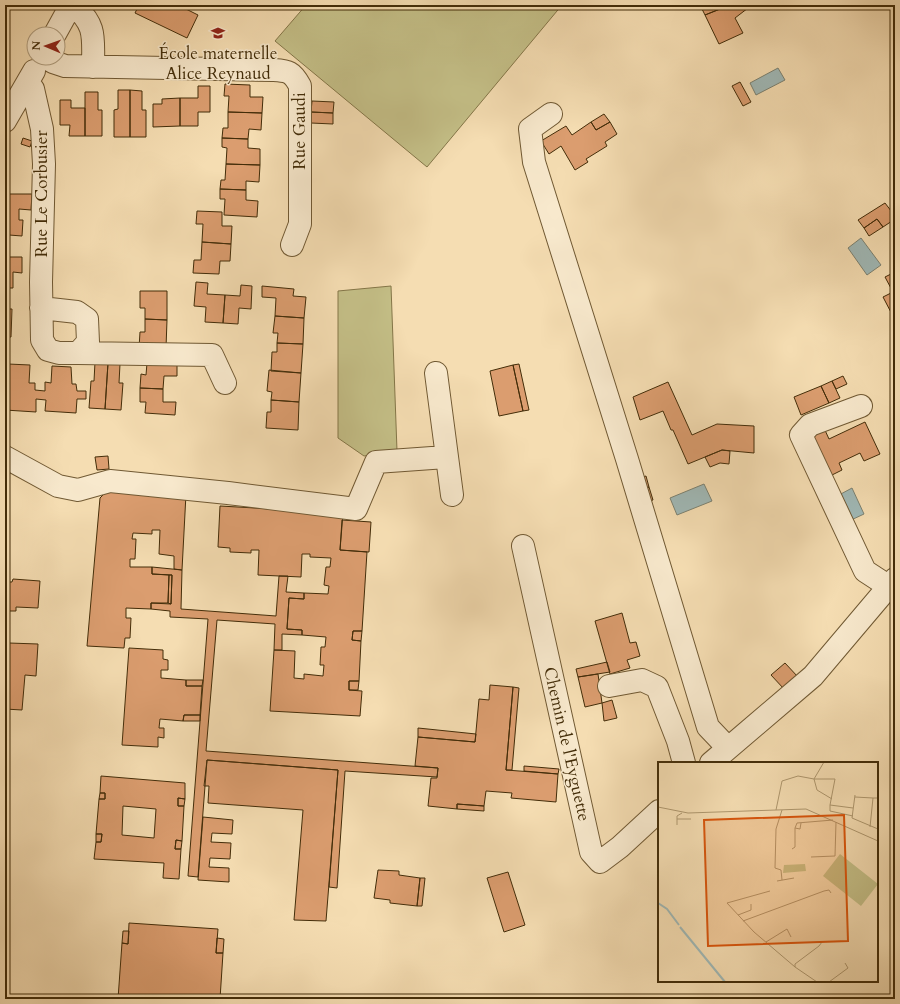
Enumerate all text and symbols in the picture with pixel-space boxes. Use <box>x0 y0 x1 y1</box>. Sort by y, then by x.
school or university icon: École maternelle Alice Reynaud <box>210 25 226 41</box>
north arrow <box>26 26 66 66</box>
text: N <box>29 40 44 51</box>
place label: École maternelle Alice Reynaud <box>159 42 277 85</box>
street label: Rue Gaudi <box>288 92 311 170</box>
street label: Rue Le Corbusier <box>30 130 53 258</box>
street label: Chemin de l'Eyguette <box>538 665 596 823</box>
inset map <box>658 762 878 982</box>

